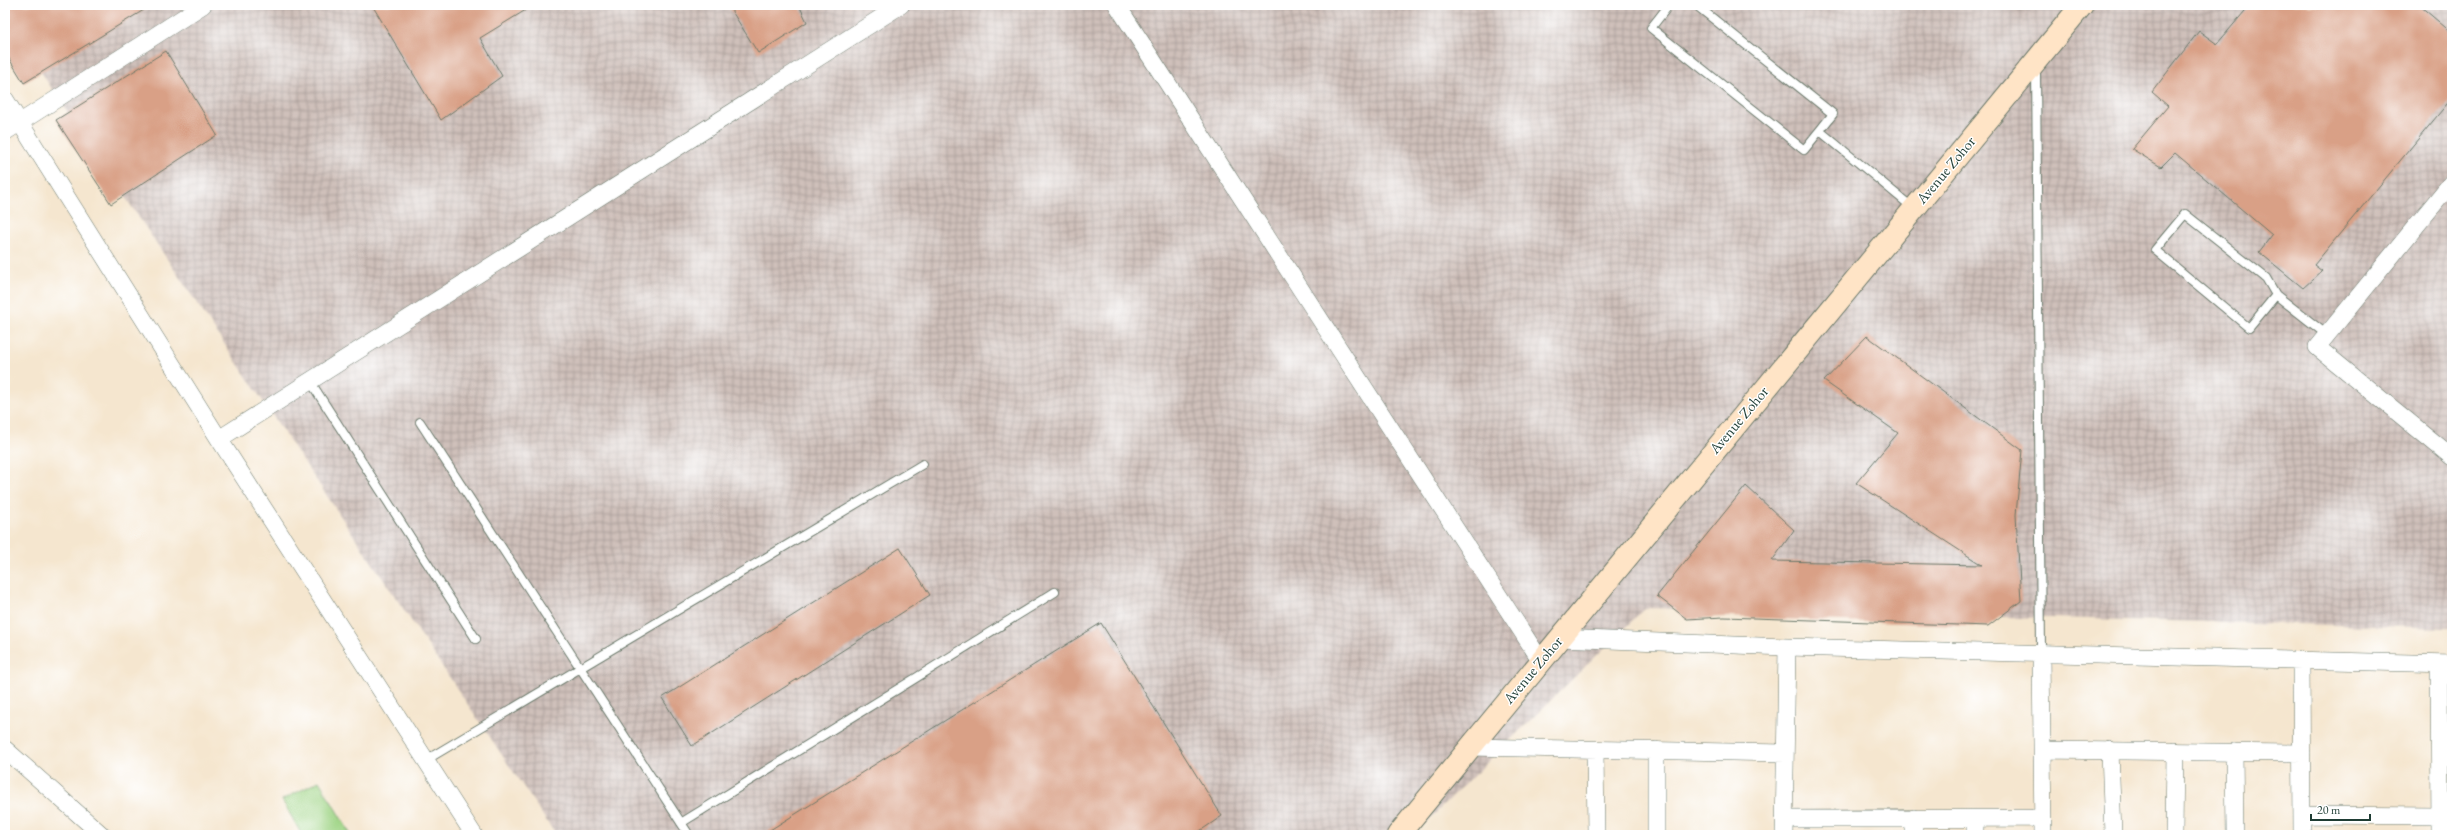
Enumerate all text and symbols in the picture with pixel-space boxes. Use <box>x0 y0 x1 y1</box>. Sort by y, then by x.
street label: Avenue Zohor <box>1911 132 1979 208</box>
street label: Avenue Zohor <box>1704 382 1772 458</box>
street label: Avenue Zohor <box>1498 632 1566 708</box>
scale bar <box>2311 796 2370 822</box>
text: 20 m <box>2317 802 2341 818</box>

